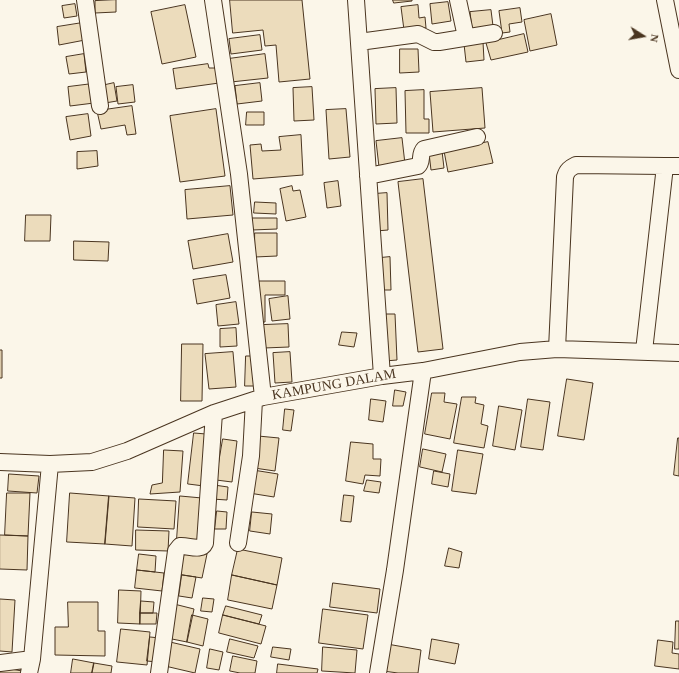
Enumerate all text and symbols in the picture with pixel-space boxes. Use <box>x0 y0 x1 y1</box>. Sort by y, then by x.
north arrow <box>623 16 663 56</box>
text: N <box>648 33 661 43</box>
street label: KAMPUNG DALAM <box>271 366 397 404</box>

